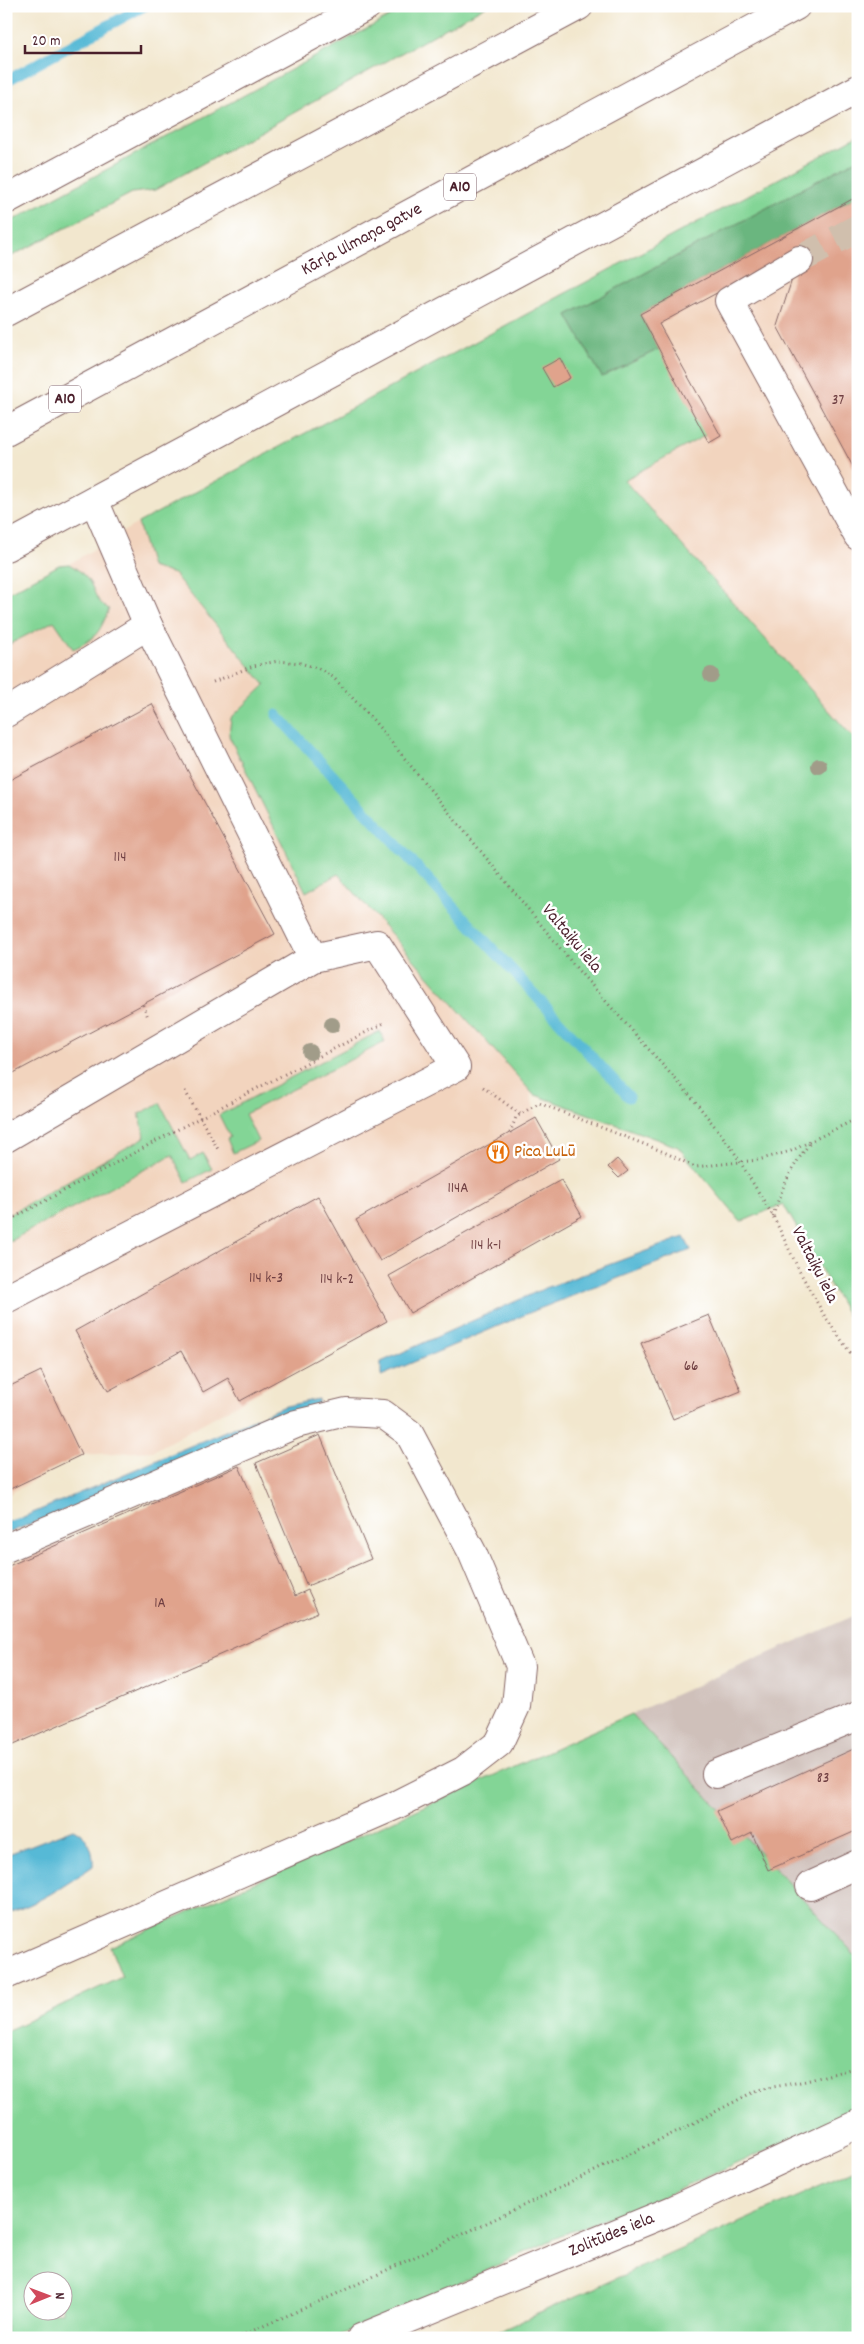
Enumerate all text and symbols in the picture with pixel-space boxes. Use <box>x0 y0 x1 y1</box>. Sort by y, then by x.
scale bar <box>25 22 141 54</box>
text: 20 m <box>32 31 60 53</box>
road number: A10 <box>444 173 476 200</box>
street label: Kārļa Ulmaņa gatve <box>297 197 427 282</box>
road number: A10 <box>49 386 81 412</box>
house number: 37 <box>832 390 844 412</box>
house number: 114 <box>114 847 126 869</box>
street label: Valtaiķu iela <box>535 899 608 979</box>
restaurant icon: Pica LuLū <box>486 1140 510 1164</box>
place label: Pica LuLū <box>514 1140 576 1165</box>
house number: 114A <box>448 1178 469 1200</box>
street label: Valtaiķu iela <box>784 1222 844 1308</box>
house number: 114 k-1 <box>471 1235 501 1257</box>
house number: 114 k-3 <box>249 1268 283 1290</box>
house number: 114 k-2 <box>320 1269 354 1291</box>
house number: 66 <box>684 1356 698 1378</box>
house number: 1A <box>154 1593 166 1615</box>
house number: 83 <box>817 1768 829 1790</box>
street label: Zolitūdes iela <box>565 2206 659 2264</box>
north arrow <box>22 2272 72 2322</box>
text: N <box>49 2292 69 2300</box>

